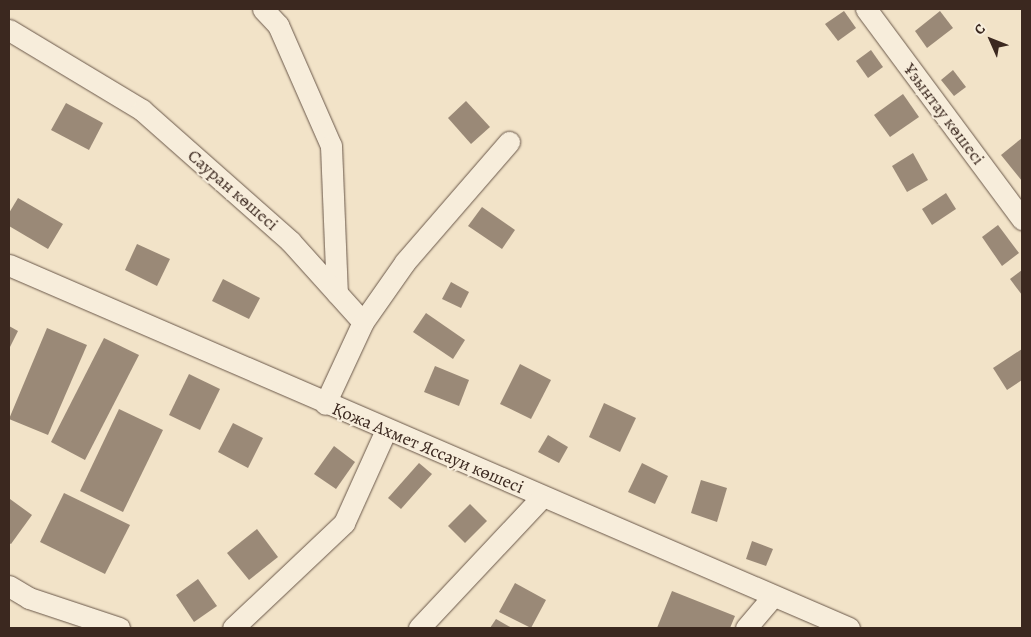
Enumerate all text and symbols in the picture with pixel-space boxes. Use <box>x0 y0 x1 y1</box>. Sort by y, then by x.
north arrow <box>966 15 1016 65</box>
text: С <box>970 20 990 39</box>
street label: Ұзынтау көшесі <box>899 59 989 169</box>
street label: Сауран көшесі <box>183 145 283 235</box>
street label: Қожа Ахмет Яссауи көшесі <box>329 398 527 498</box>

